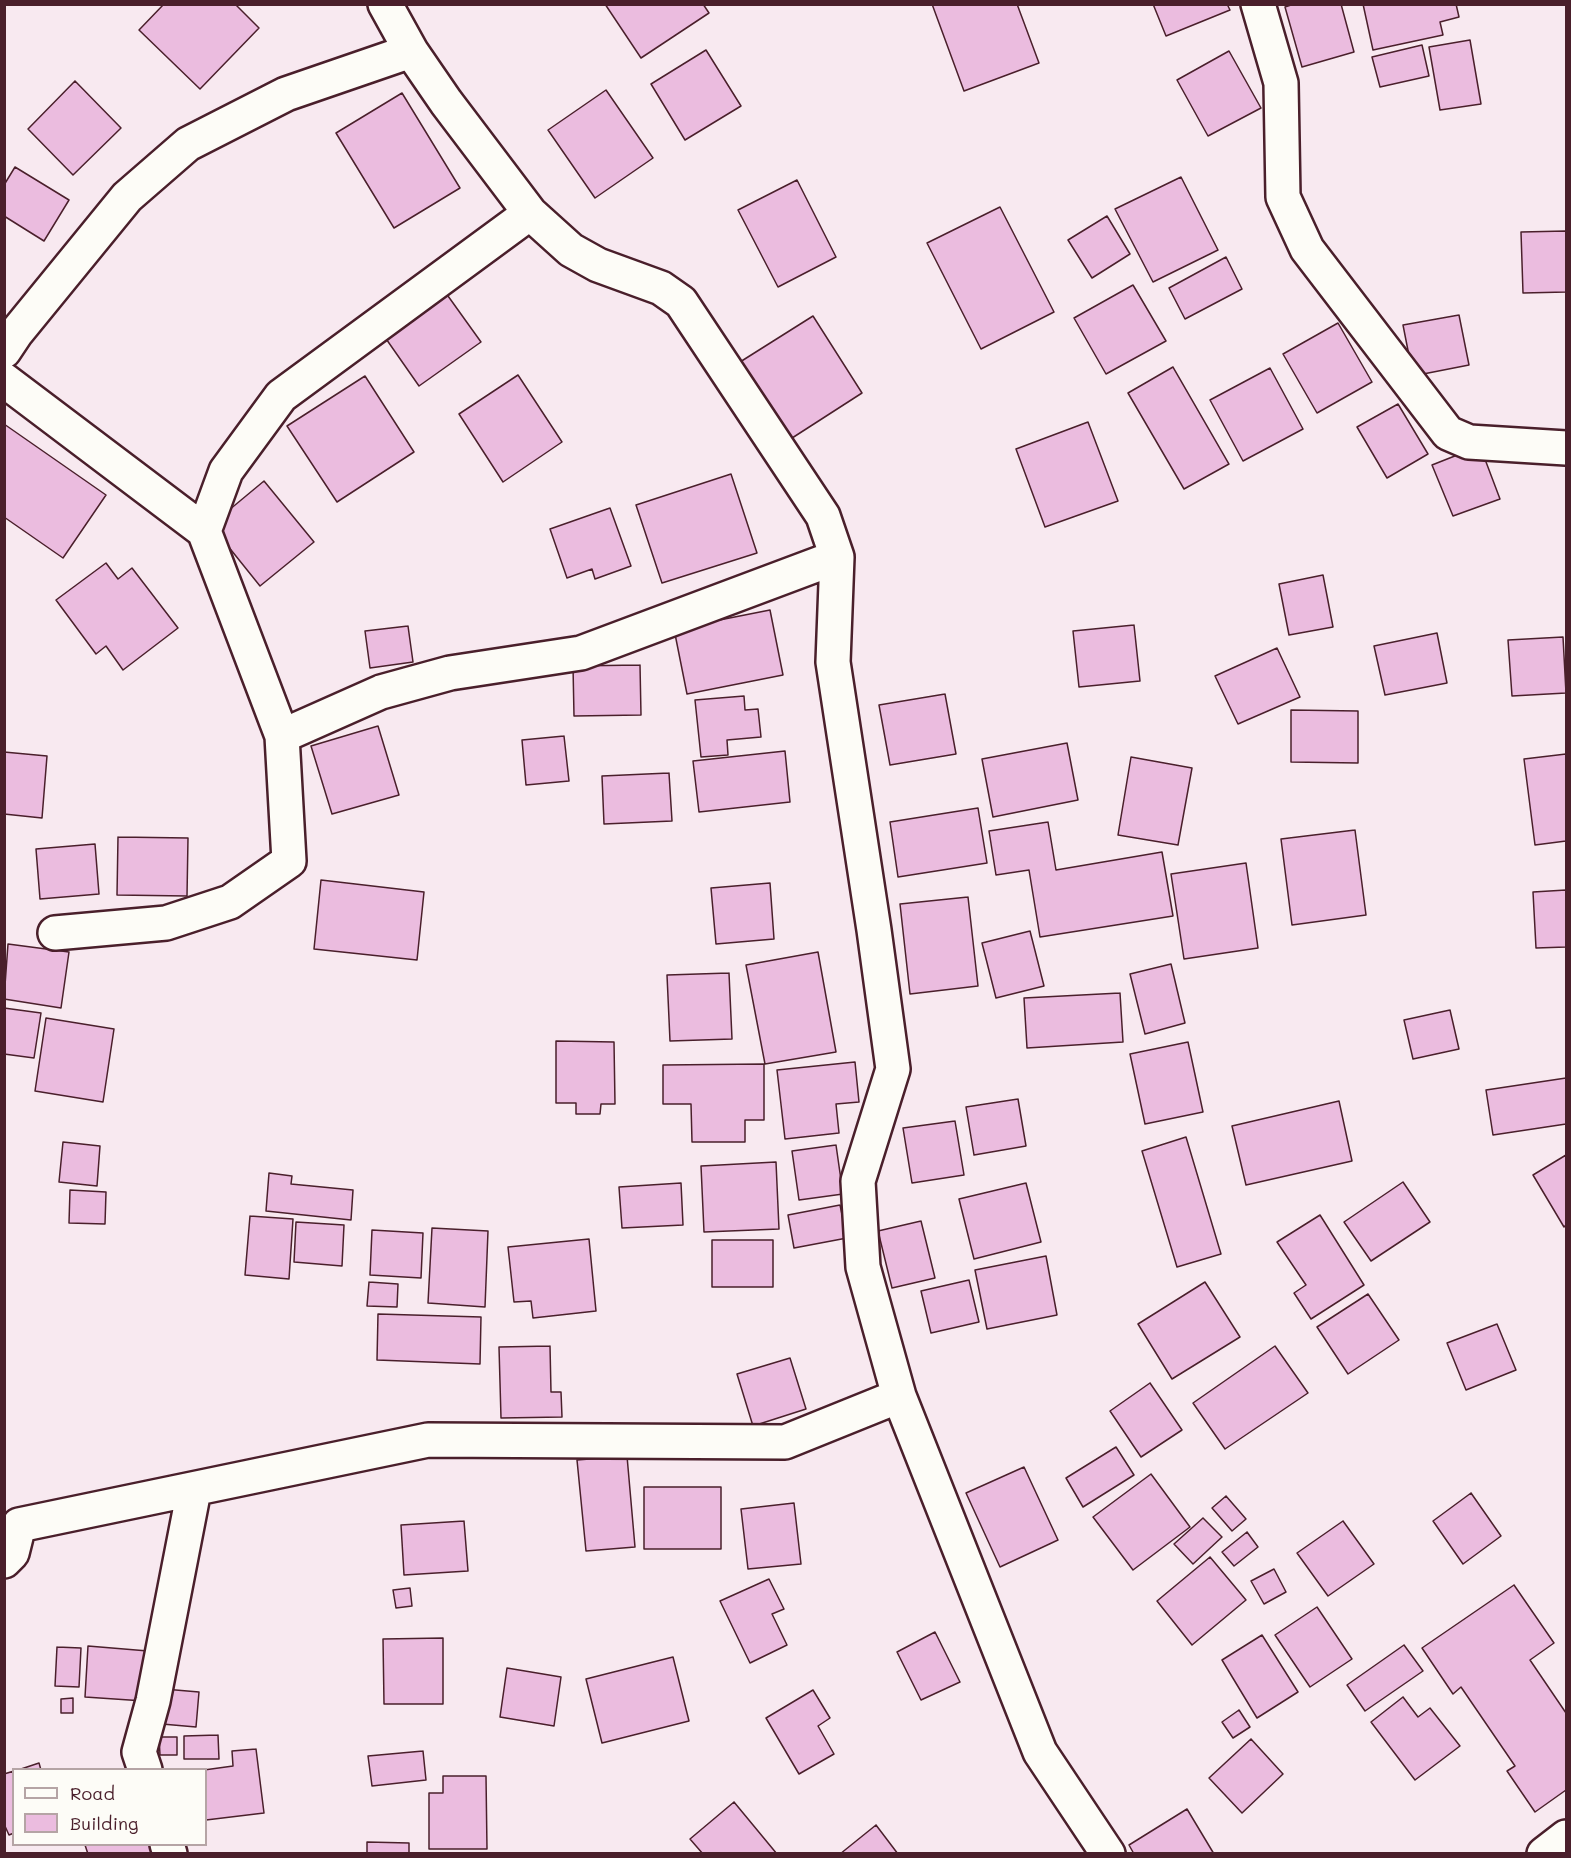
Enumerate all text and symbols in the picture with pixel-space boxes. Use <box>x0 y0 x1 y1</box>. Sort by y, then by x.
legend <box>12 1768 207 1846</box>
text: Road <box>70 1781 115 1805</box>
text: Building <box>70 1811 138 1835</box>

